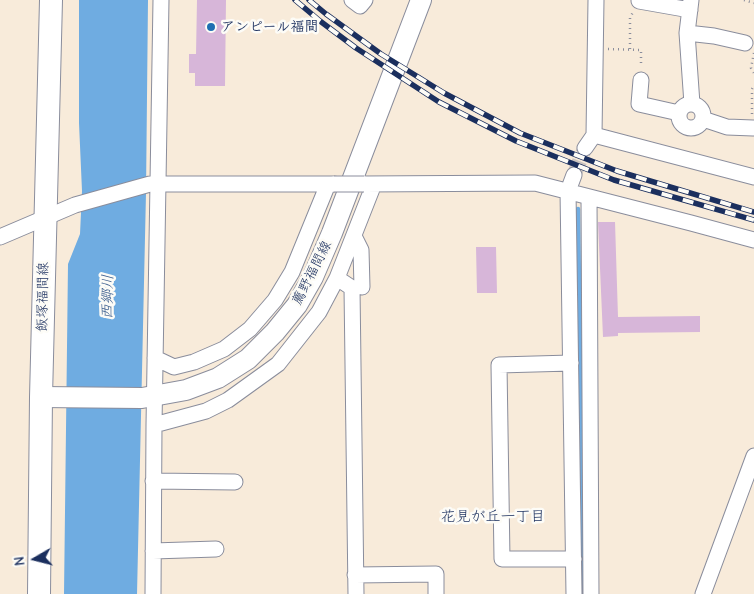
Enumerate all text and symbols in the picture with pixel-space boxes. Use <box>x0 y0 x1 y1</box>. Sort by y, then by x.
place label: アンピール福間 <box>221 19 318 35</box>
marker: アンピール福間 <box>205 21 217 33</box>
street label: 薦野福間線 <box>289 238 335 308</box>
street label: 飯塚福間線 <box>34 262 52 332</box>
water label: 西郷川 <box>99 274 117 320</box>
district label: 花見が丘一丁目 <box>441 508 545 526</box>
north arrow <box>10 534 60 584</box>
text: N <box>11 555 29 567</box>

